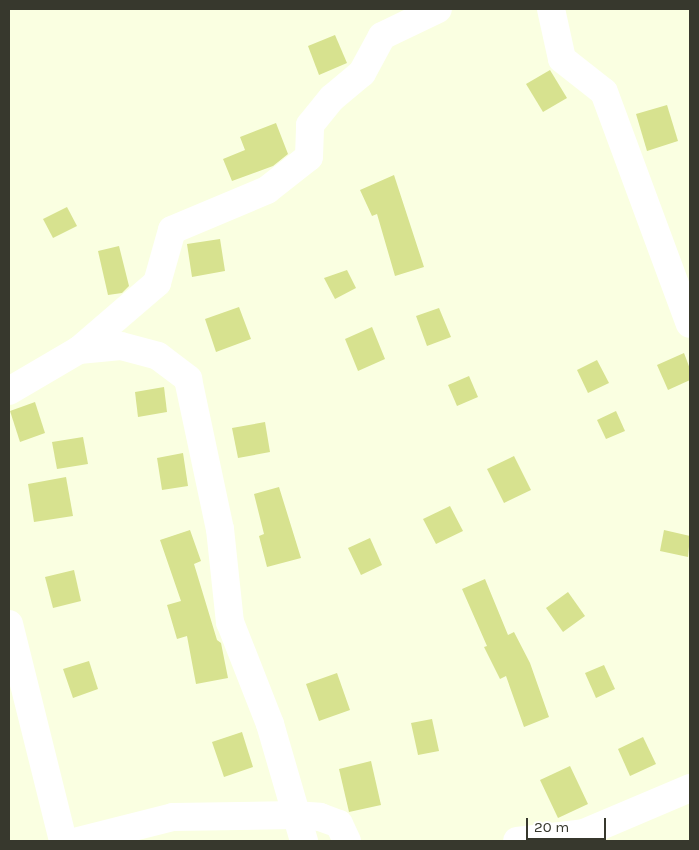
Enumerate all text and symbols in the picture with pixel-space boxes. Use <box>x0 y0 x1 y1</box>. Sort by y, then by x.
scale bar <box>529 808 609 840</box>
text: 20 m <box>534 818 569 836</box>

